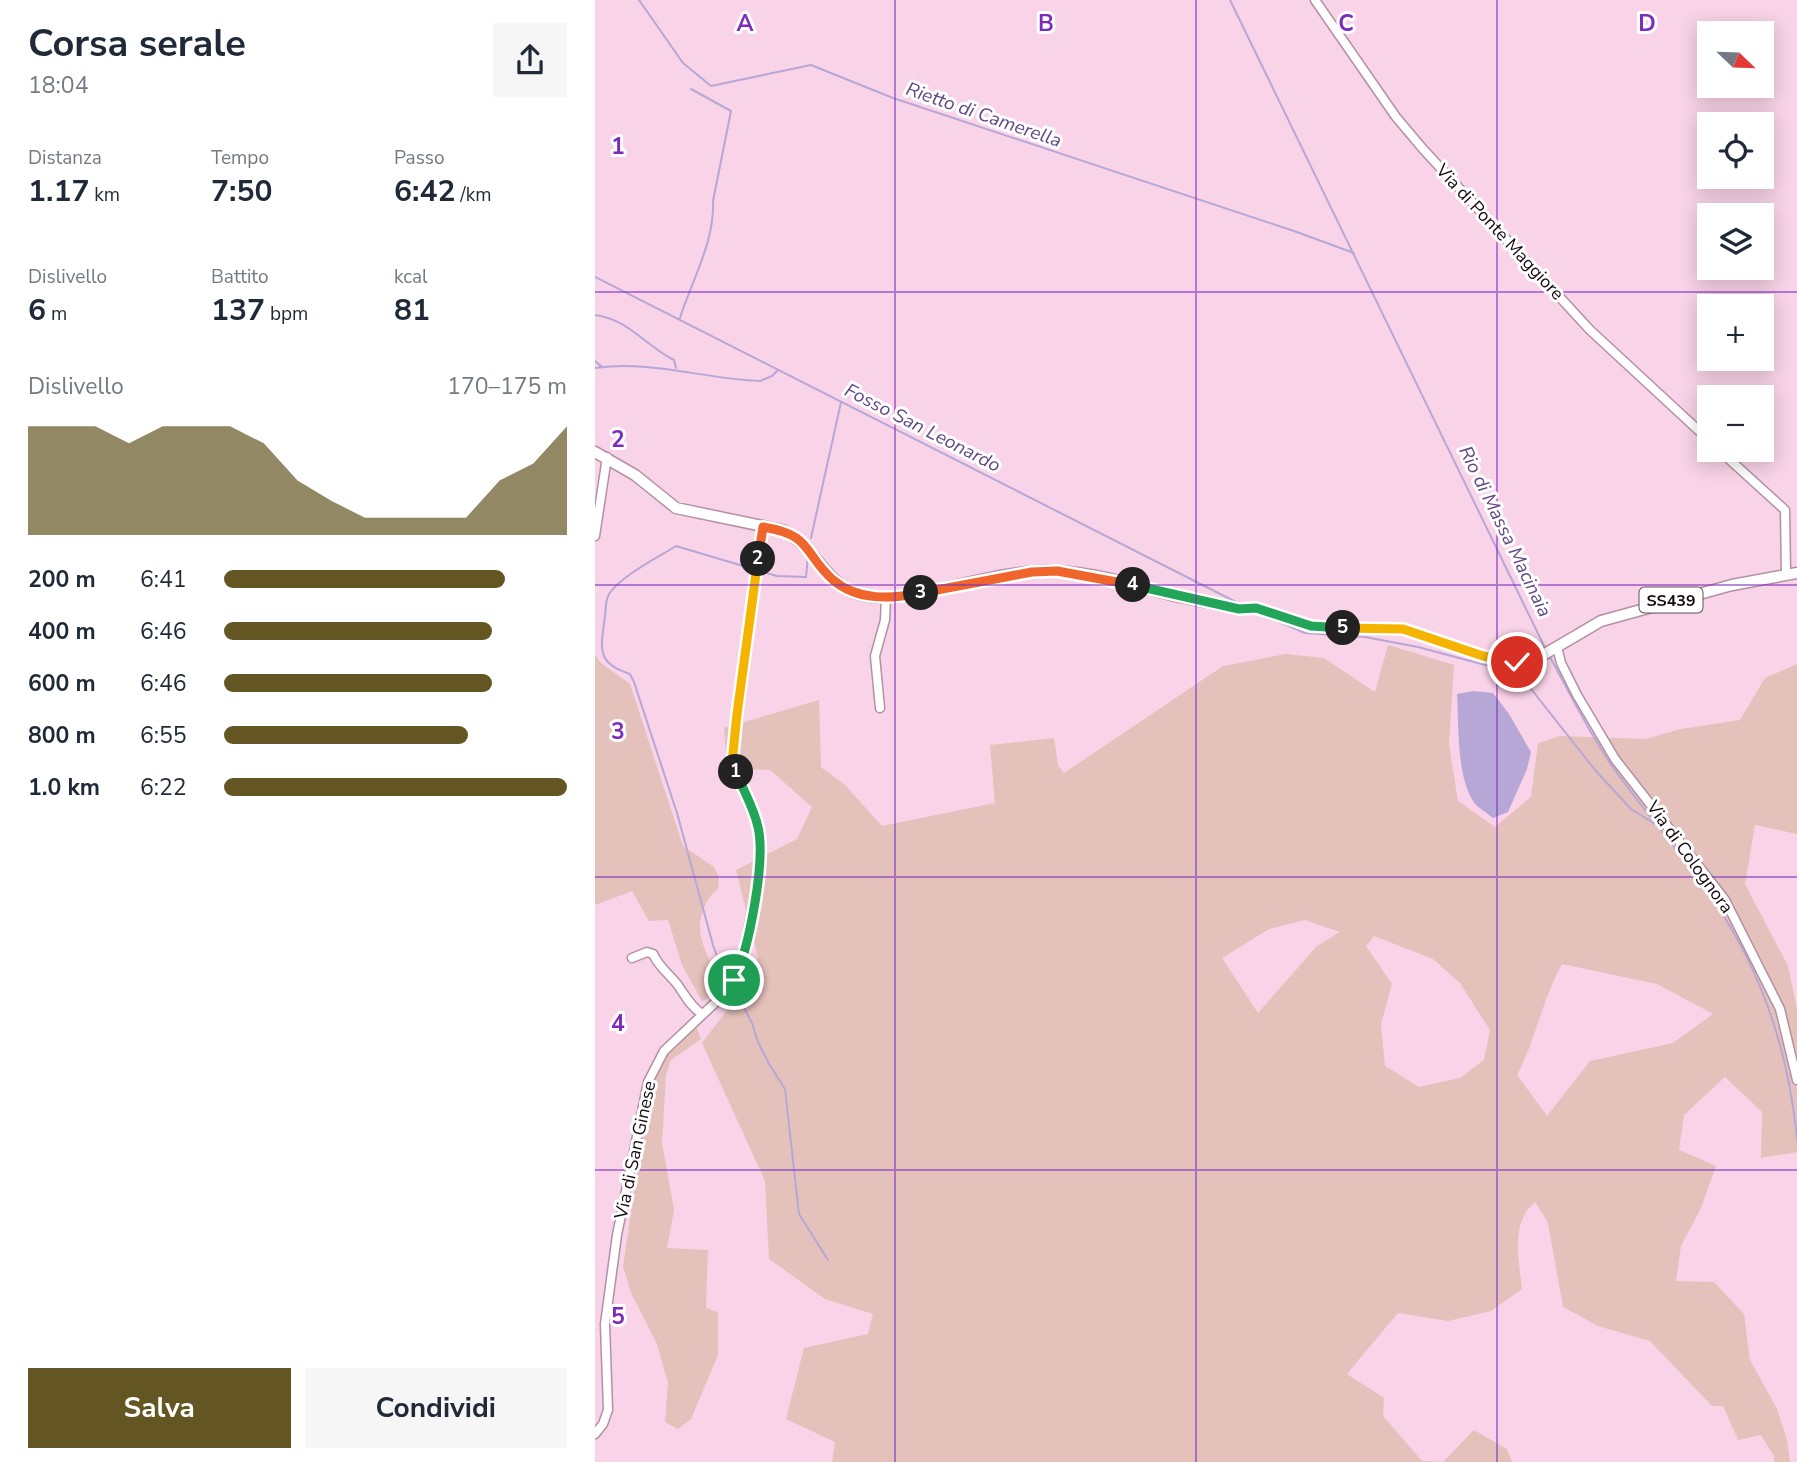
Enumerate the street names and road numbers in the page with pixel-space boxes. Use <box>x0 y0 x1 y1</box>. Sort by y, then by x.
street label: Via di Ponte Maggiore <box>1430 158 1569 305</box>
road number: SS439 <box>1639 587 1703 612</box>
street label: Via di Colognora <box>1640 795 1739 918</box>
street label: Via di San Ginese <box>608 1079 661 1222</box>

